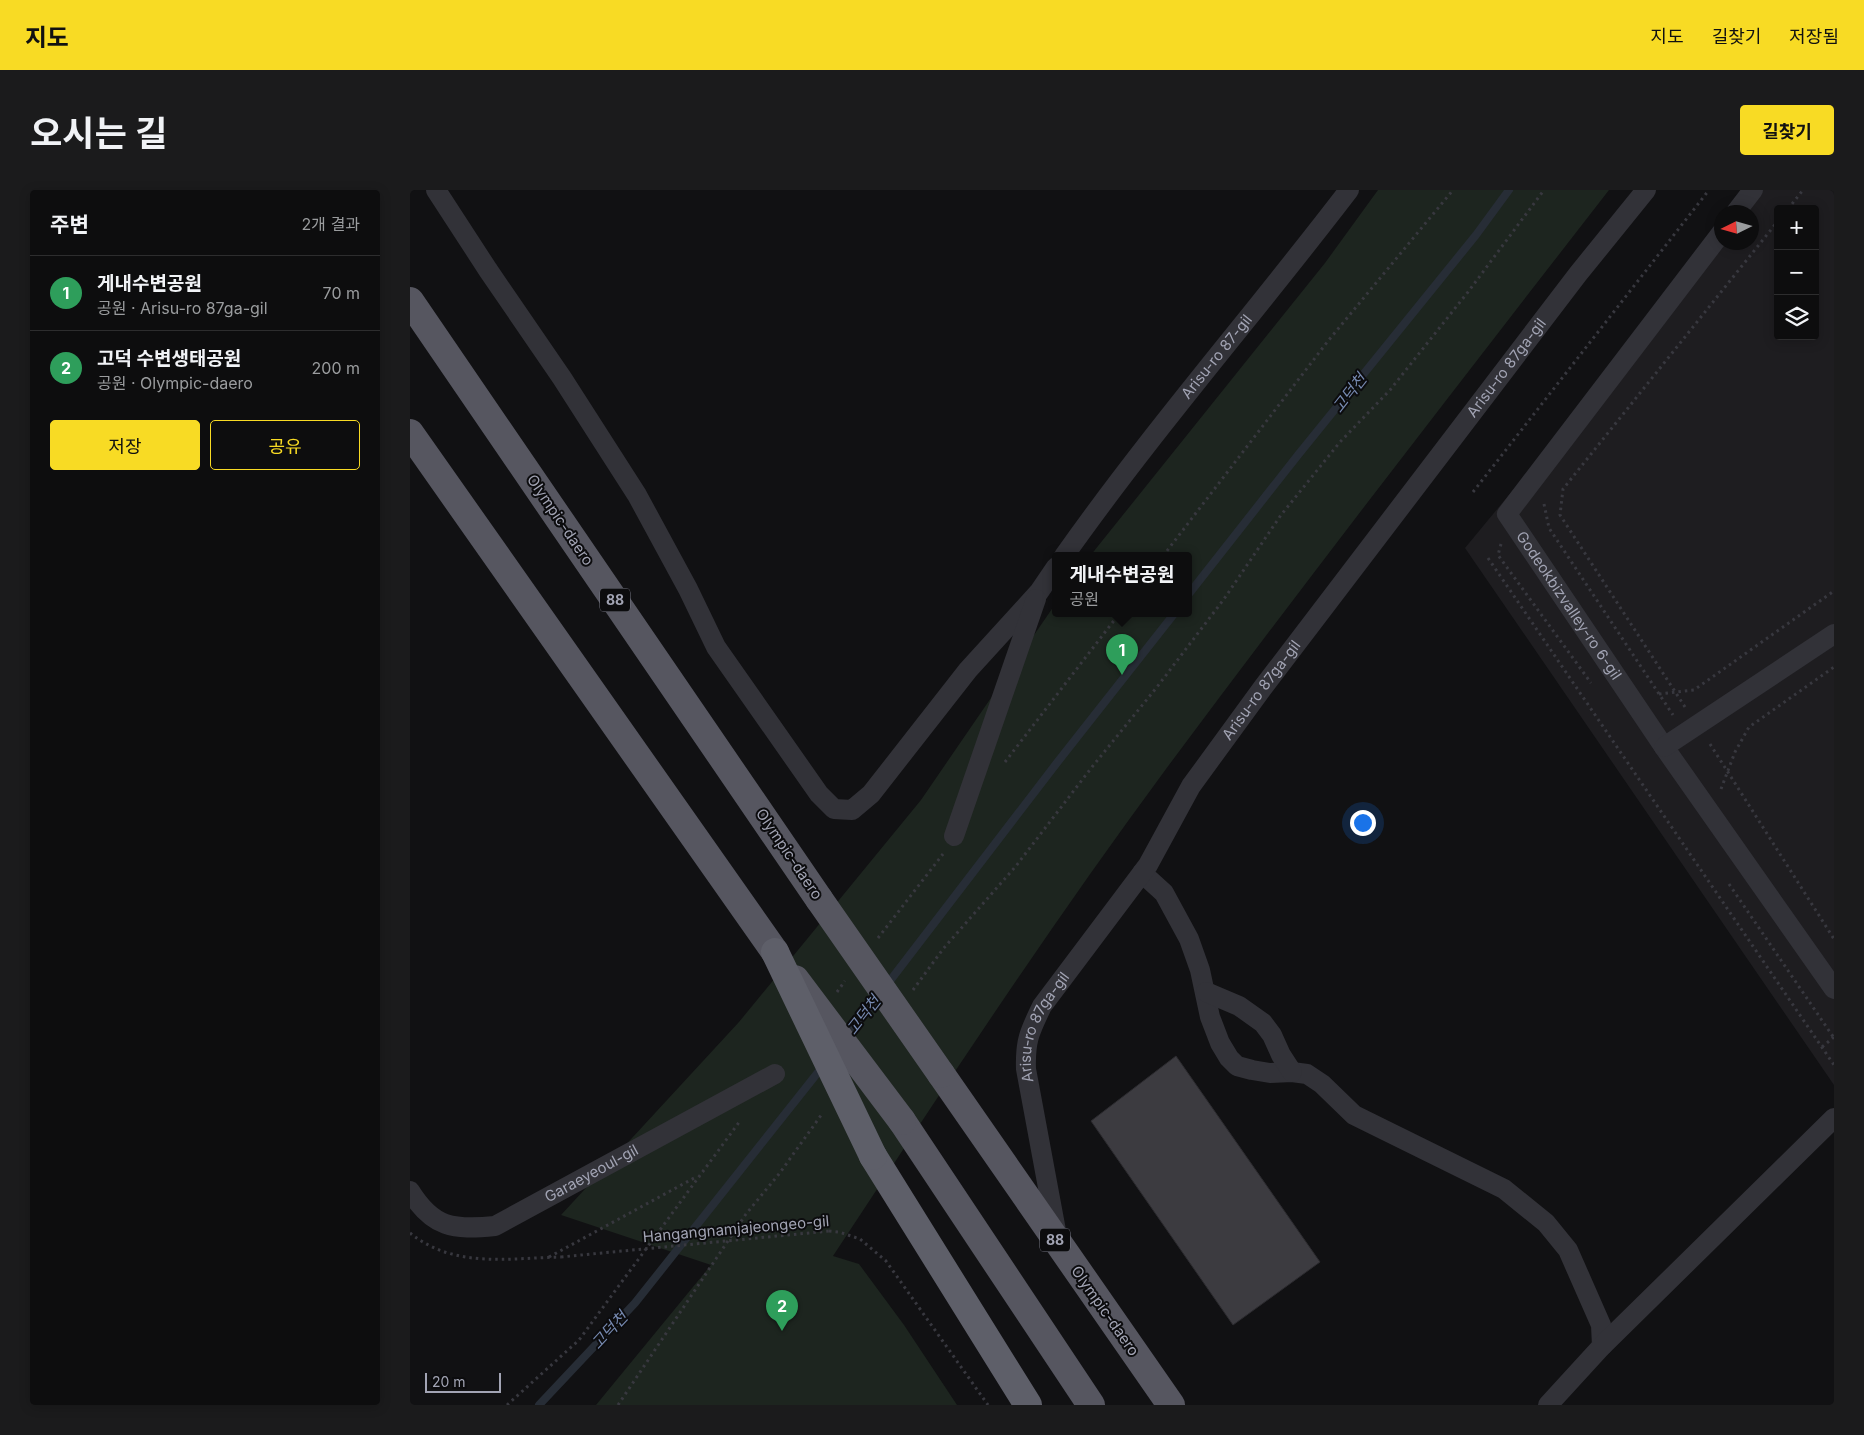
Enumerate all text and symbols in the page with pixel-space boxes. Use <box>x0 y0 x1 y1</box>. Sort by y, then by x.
text: 지도 <box>25 23 69 52</box>
text: 지도 <box>1651 26 1684 47</box>
text: 길찾기 <box>1712 26 1761 47</box>
text: 저장됨 <box>1789 26 1839 47</box>
button: 길찾기 <box>1740 105 1834 155</box>
text: 오시는 길 <box>30 112 167 154</box>
north arrow <box>1714 205 1759 250</box>
map controls <box>1774 205 1819 340</box>
button: + <box>1774 205 1819 250</box>
text: 주변 <box>50 212 89 237</box>
text: 2개 결과 <box>302 214 360 234</box>
button: − <box>1774 250 1819 295</box>
text: 게내수변공원 <box>97 272 202 295</box>
text: 1 <box>63 283 69 303</box>
text: 70 m <box>323 283 360 303</box>
button: layers <box>1774 295 1819 340</box>
text: 공원 · Arisu-ro 87ga-gil <box>97 298 268 318</box>
street label: Arisu-ro 87-gil <box>1177 311 1256 403</box>
street label: Arisu-ro 87ga-gil <box>1462 314 1550 421</box>
text: 고덕 수변생태공원 <box>97 347 241 370</box>
text: 2 <box>61 358 71 378</box>
text: 200 m <box>312 358 360 378</box>
water label: 고덕천 <box>1328 368 1372 417</box>
text: 공원 · Olympic-daero <box>97 373 253 393</box>
button: 저장 <box>50 420 200 470</box>
button: 공유 <box>210 420 360 470</box>
street label: Olympic-daero <box>523 471 598 569</box>
street label: Godeokbizvalley-ro 6-gil <box>1512 527 1626 683</box>
popup <box>1052 552 1192 617</box>
text: 게내수변공원 <box>1070 563 1174 586</box>
road number: 88 <box>600 588 630 612</box>
text: 공원 <box>1070 589 1099 609</box>
pin: 1 <box>1106 634 1138 675</box>
street label: Arisu-ro 87ga-gil <box>1218 636 1304 744</box>
street label: Olympic-daero <box>752 805 827 903</box>
your location <box>1350 810 1376 836</box>
street label: Arisu-ro 87ga-gil <box>1016 968 1073 1084</box>
water label: 고덕천 <box>842 990 886 1039</box>
street label: Garaeyeoul-gil <box>541 1140 641 1206</box>
street label: Hangangnamjajeongeo-gil <box>642 1211 830 1246</box>
road number: 88 <box>1040 1228 1070 1252</box>
street label: Olympic-daero <box>1067 1262 1144 1359</box>
pin: 2 <box>766 1290 798 1331</box>
water label: 고덕천 <box>587 1305 633 1353</box>
scale bar <box>425 1370 501 1393</box>
text: 20 m <box>432 1373 466 1390</box>

